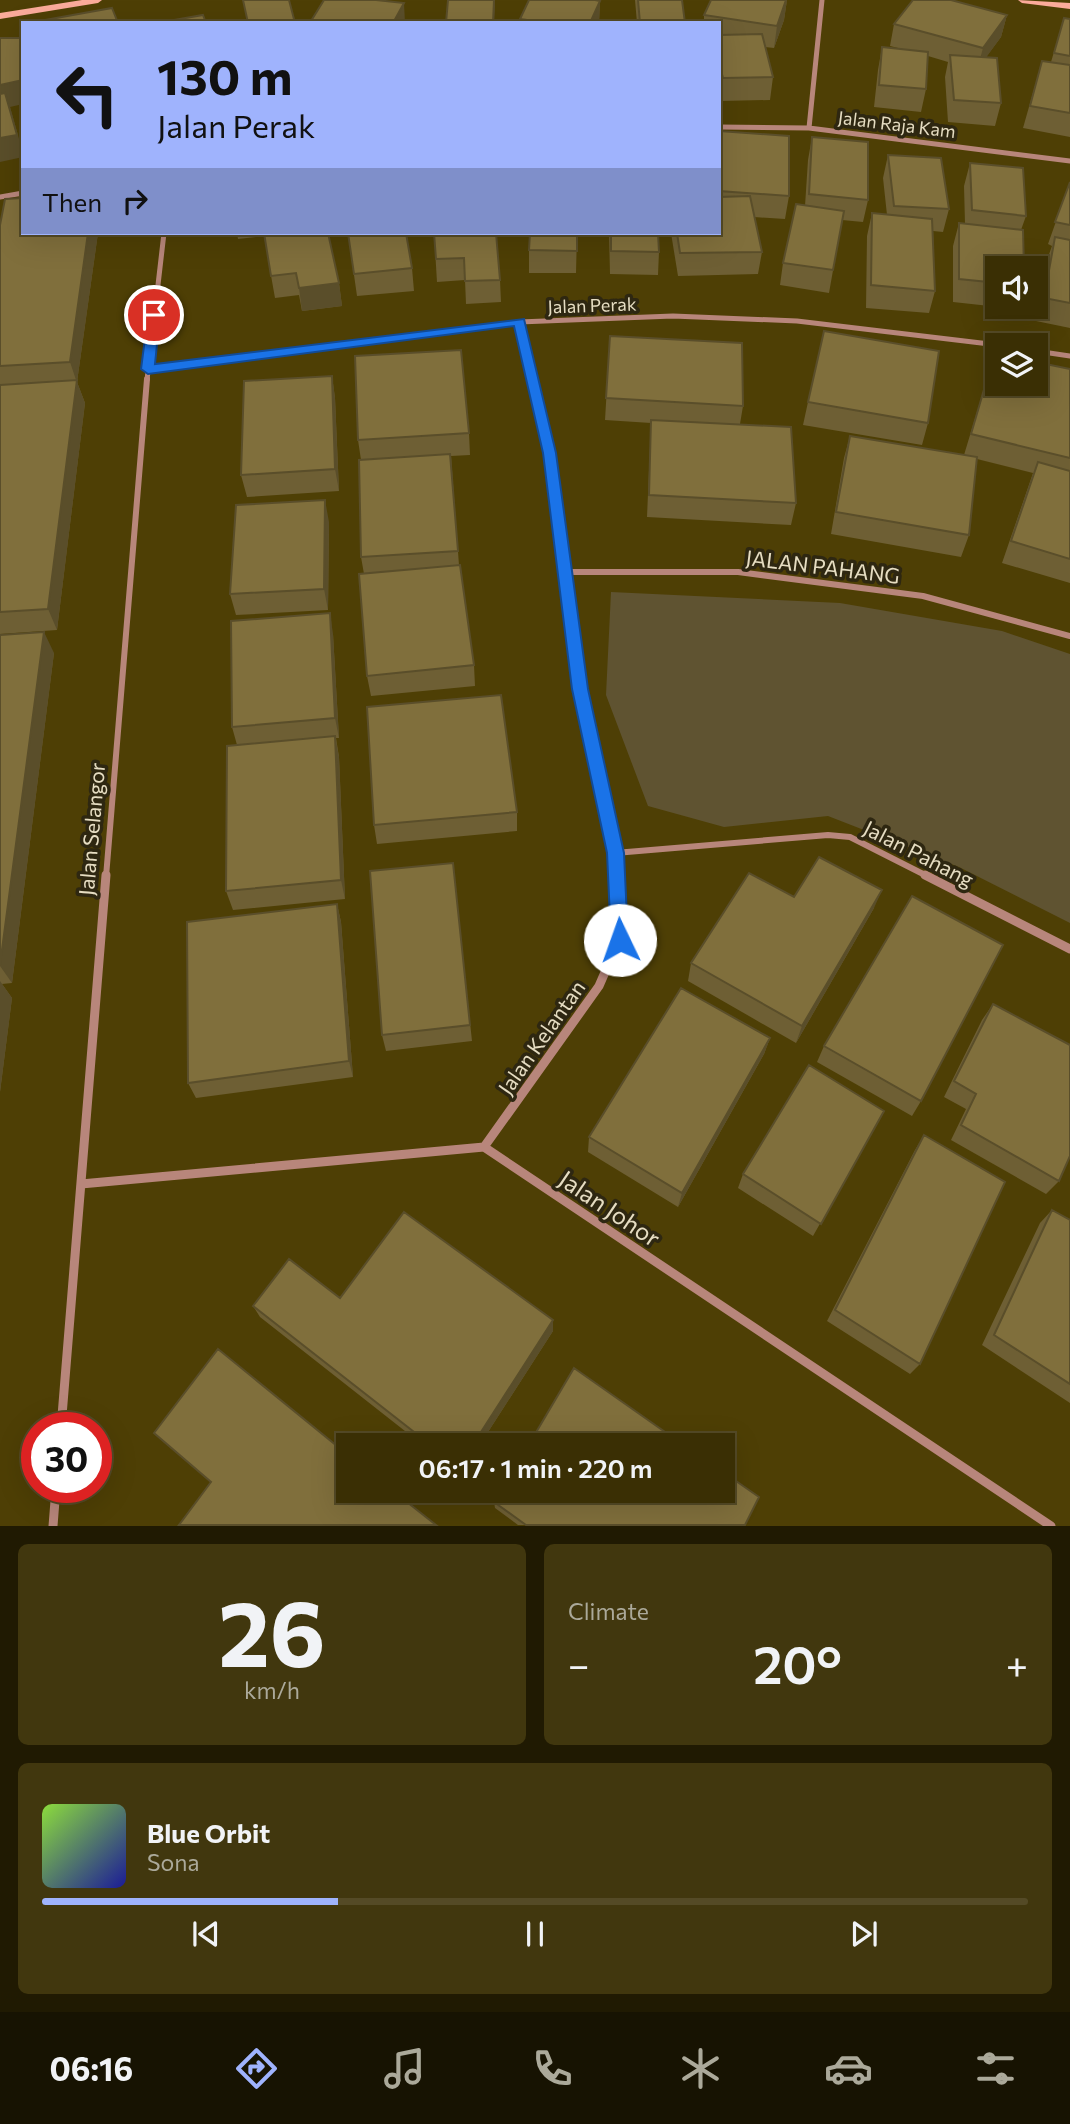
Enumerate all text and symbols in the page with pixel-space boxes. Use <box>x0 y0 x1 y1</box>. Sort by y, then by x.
text: 130 m <box>157 45 292 105</box>
icon: left <box>42 49 133 140</box>
text: Jalan Perak <box>157 105 315 145</box>
street label: Jalan Raja Kam <box>837 106 957 142</box>
icon: right <box>116 182 154 220</box>
text: Then <box>42 186 102 217</box>
map controls <box>985 256 1048 396</box>
button: sound <box>985 256 1048 319</box>
pin <box>124 285 184 345</box>
street label: Jalan Perak <box>547 292 637 318</box>
icon: arrive <box>135 296 173 334</box>
button: layers <box>985 333 1048 396</box>
street label: JALAN PAHANG <box>745 544 901 588</box>
street label: Jalan Selangor <box>73 762 109 896</box>
street label: Jalan Pahang <box>860 815 978 891</box>
position arrow <box>583 903 657 977</box>
street label: Jalan Kelantan <box>492 975 590 1099</box>
street label: Jalan Johor <box>554 1164 666 1253</box>
speed limit sign: 30 <box>21 1412 112 1503</box>
text: 06:17 · 1 min · 220 m <box>419 1452 652 1483</box>
text: 26 <box>218 1574 326 1686</box>
text: Climate <box>568 1597 649 1625</box>
text: 20° <box>753 1631 842 1695</box>
text: − <box>568 1640 590 1687</box>
text: + <box>1006 1640 1028 1687</box>
text: km/h <box>244 1676 300 1704</box>
text: Blue Orbit <box>147 1817 270 1848</box>
text: Sona <box>147 1848 199 1876</box>
icon: previous <box>187 1915 225 1953</box>
icon: pause <box>516 1915 554 1953</box>
icon: next <box>845 1915 883 1953</box>
icon: directions <box>232 2044 281 2093</box>
icon: music <box>380 2044 429 2093</box>
icon: phone <box>528 2044 577 2093</box>
icon: climate <box>676 2044 725 2093</box>
icon: car <box>824 2044 873 2093</box>
icon: filters <box>971 2044 1020 2093</box>
text: 06:16 <box>49 2048 133 2088</box>

